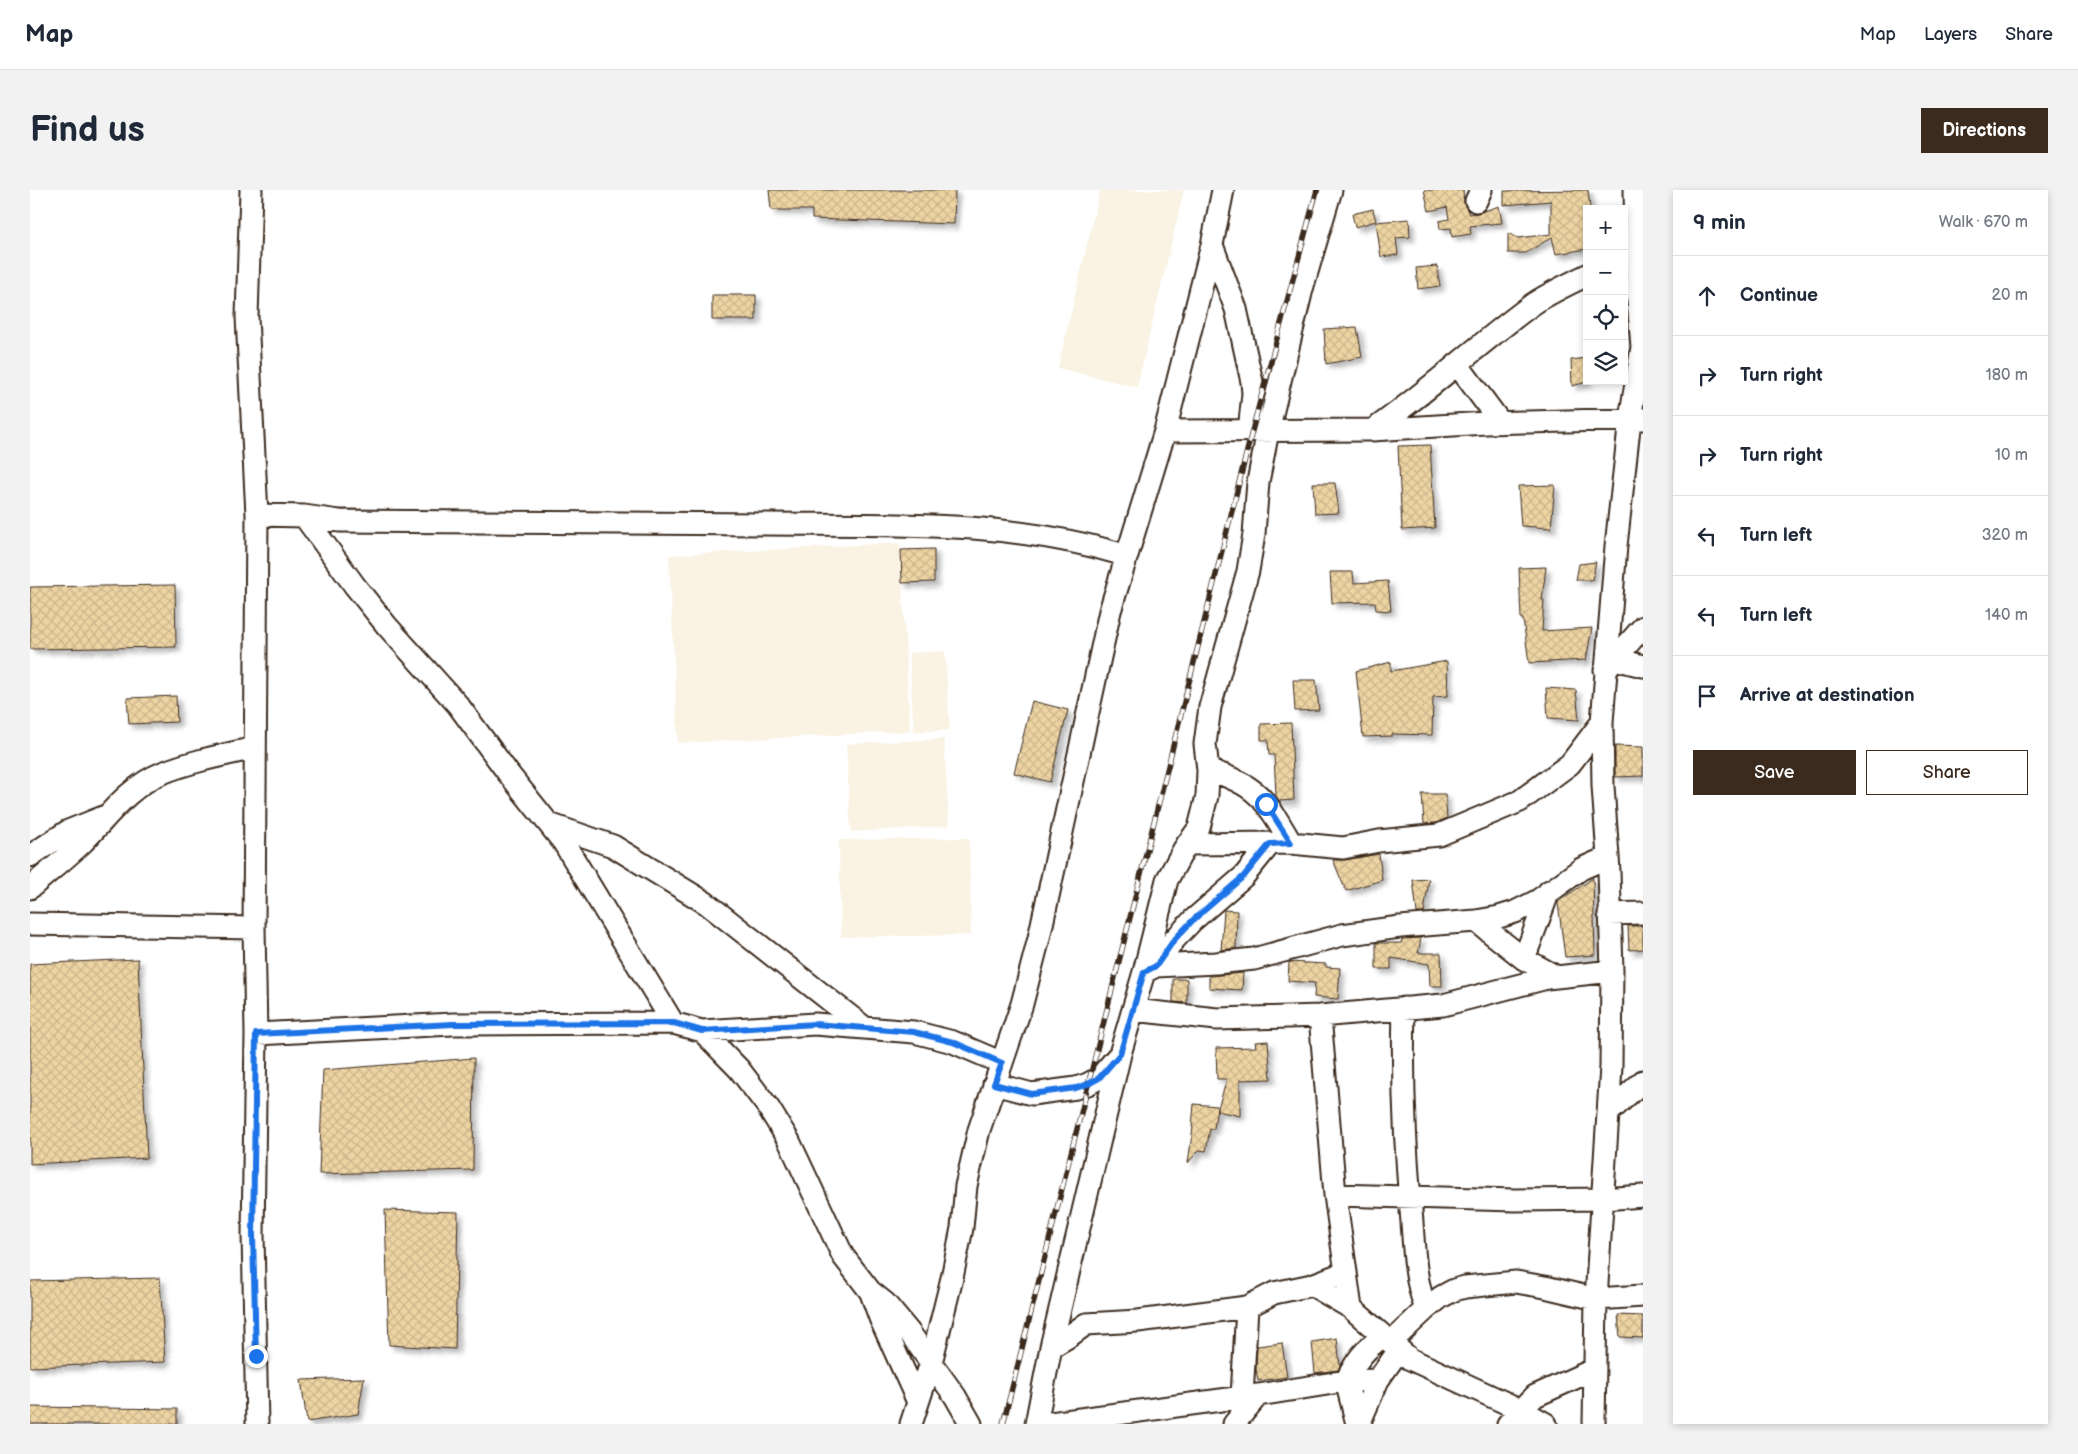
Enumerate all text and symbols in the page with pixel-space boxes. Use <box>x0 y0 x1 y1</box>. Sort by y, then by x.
text: Map <box>25 20 73 49</box>
text: Map <box>1860 24 1896 45</box>
text: Layers <box>1924 24 1977 45</box>
text: Share <box>2005 24 2053 45</box>
button: Directions <box>1921 108 2048 153</box>
text: Find us <box>30 109 145 152</box>
map controls <box>1583 205 1628 385</box>
button: + <box>1583 205 1628 250</box>
text: 9 min <box>1693 210 1746 235</box>
text: Walk · 670 m <box>1939 213 2028 232</box>
button: − <box>1583 250 1628 295</box>
icon: ahead <box>1693 282 1721 310</box>
text: Continue <box>1740 284 1818 307</box>
text: 20 m <box>1992 286 2028 305</box>
button: locate <box>1583 295 1628 340</box>
button: layers <box>1583 340 1628 385</box>
icon: right <box>1693 362 1721 390</box>
text: Turn right <box>1740 364 1823 387</box>
text: 180 m <box>1986 366 2028 385</box>
icon: right <box>1693 442 1721 470</box>
text: Turn right <box>1740 444 1823 467</box>
text: 10 m <box>1995 446 2028 465</box>
icon: left <box>1693 522 1721 550</box>
text: Turn left <box>1740 524 1812 547</box>
text: 320 m <box>1982 526 2028 545</box>
icon: left <box>1693 602 1721 630</box>
text: Turn left <box>1740 604 1812 627</box>
text: 140 m <box>1985 606 2028 625</box>
icon: arrive <box>1693 682 1721 710</box>
text: Arrive at destination <box>1740 684 1915 707</box>
button: Save <box>1693 750 1856 795</box>
button: Share <box>1866 750 2028 795</box>
route start <box>1255 793 1278 816</box>
route end <box>245 1345 268 1368</box>

